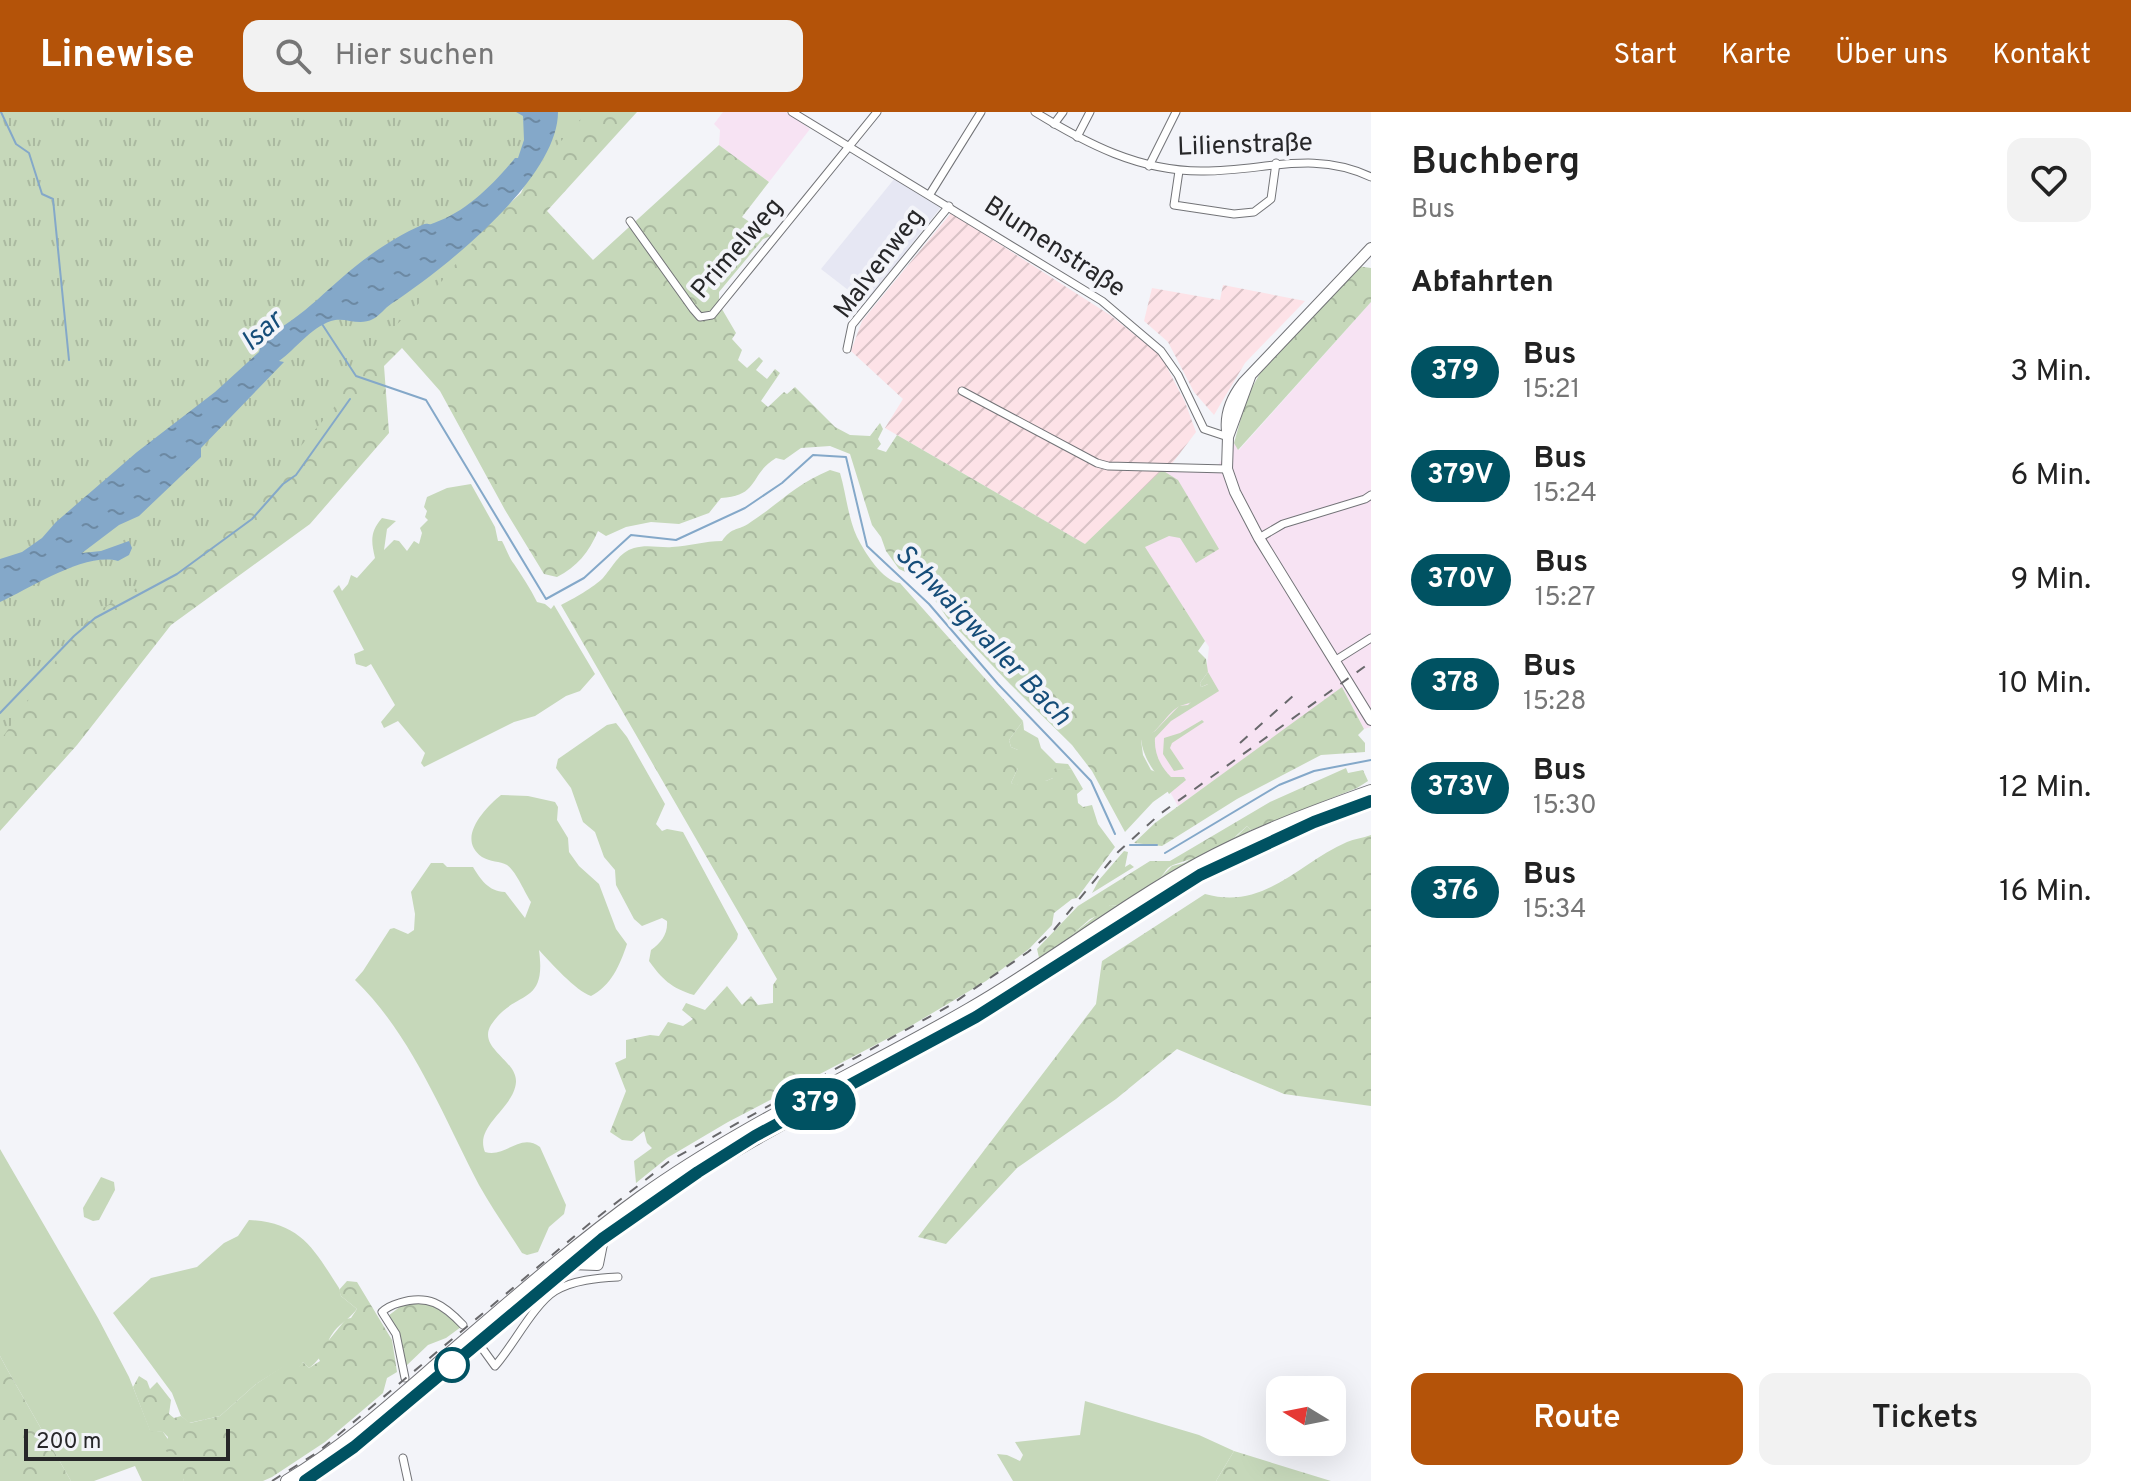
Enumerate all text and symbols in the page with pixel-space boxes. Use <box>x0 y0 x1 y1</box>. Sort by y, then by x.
search box <box>243 20 803 92</box>
text: Linewise <box>40 32 195 81</box>
icon: search <box>271 34 315 78</box>
text: Hier suchen <box>335 38 495 75</box>
text: Start <box>1613 38 1677 74</box>
text: Karte <box>1721 38 1791 74</box>
text: Über uns <box>1835 38 1948 74</box>
text: Kontakt <box>1992 38 2091 74</box>
street label: Lilienstraße <box>1177 127 1313 165</box>
button: heart <box>2007 138 2091 222</box>
text: Buchberg <box>1411 139 1580 188</box>
street label: Blumenstraße <box>977 190 1131 306</box>
street label: Primelweg <box>685 192 791 306</box>
text: Bus <box>1411 194 1455 227</box>
street label: Malvenweg <box>828 202 932 326</box>
text: Abfahrten <box>1411 265 1554 302</box>
water label: Isar <box>234 302 293 360</box>
text: Bus <box>1523 337 1576 374</box>
text: 379 <box>1431 354 1479 390</box>
text: 3 Min. <box>2010 354 2091 391</box>
text: 15:21 <box>1523 374 1580 407</box>
text: Bus <box>1534 441 1587 478</box>
text: 379V <box>1427 458 1494 494</box>
text: 6 Min. <box>2010 458 2091 495</box>
text: 15:24 <box>1534 478 1597 511</box>
water label: Schwaigwaller Bach <box>886 537 1078 735</box>
text: Bus <box>1535 545 1588 582</box>
text: 370V <box>1427 562 1495 598</box>
text: 9 Min. <box>2010 562 2091 599</box>
text: 15:27 <box>1535 582 1596 615</box>
text: Bus <box>1523 649 1576 686</box>
text: 378 <box>1431 666 1479 702</box>
text: 10 Min. <box>1998 666 2091 703</box>
text: 15:28 <box>1523 686 1587 719</box>
text: Bus <box>1533 753 1586 790</box>
text: 373V <box>1427 770 1493 806</box>
text: 12 Min. <box>1999 770 2091 807</box>
text: 15:30 <box>1533 790 1597 823</box>
text: Bus <box>1523 857 1576 894</box>
text: 376 <box>1431 874 1479 910</box>
text: 16 Min. <box>1999 874 2091 911</box>
text: 15:34 <box>1523 894 1587 927</box>
line badge: 379 <box>769 1078 861 1130</box>
text: 379 <box>791 1086 839 1122</box>
unlabelled marker <box>435 1348 469 1382</box>
button: Route <box>1411 1373 1743 1465</box>
button: Tickets <box>1759 1373 2091 1465</box>
north arrow <box>1266 1376 1346 1456</box>
map controls <box>1266 1376 1346 1456</box>
scale bar <box>24 1425 230 1461</box>
text: 200 m <box>36 1429 101 1456</box>

